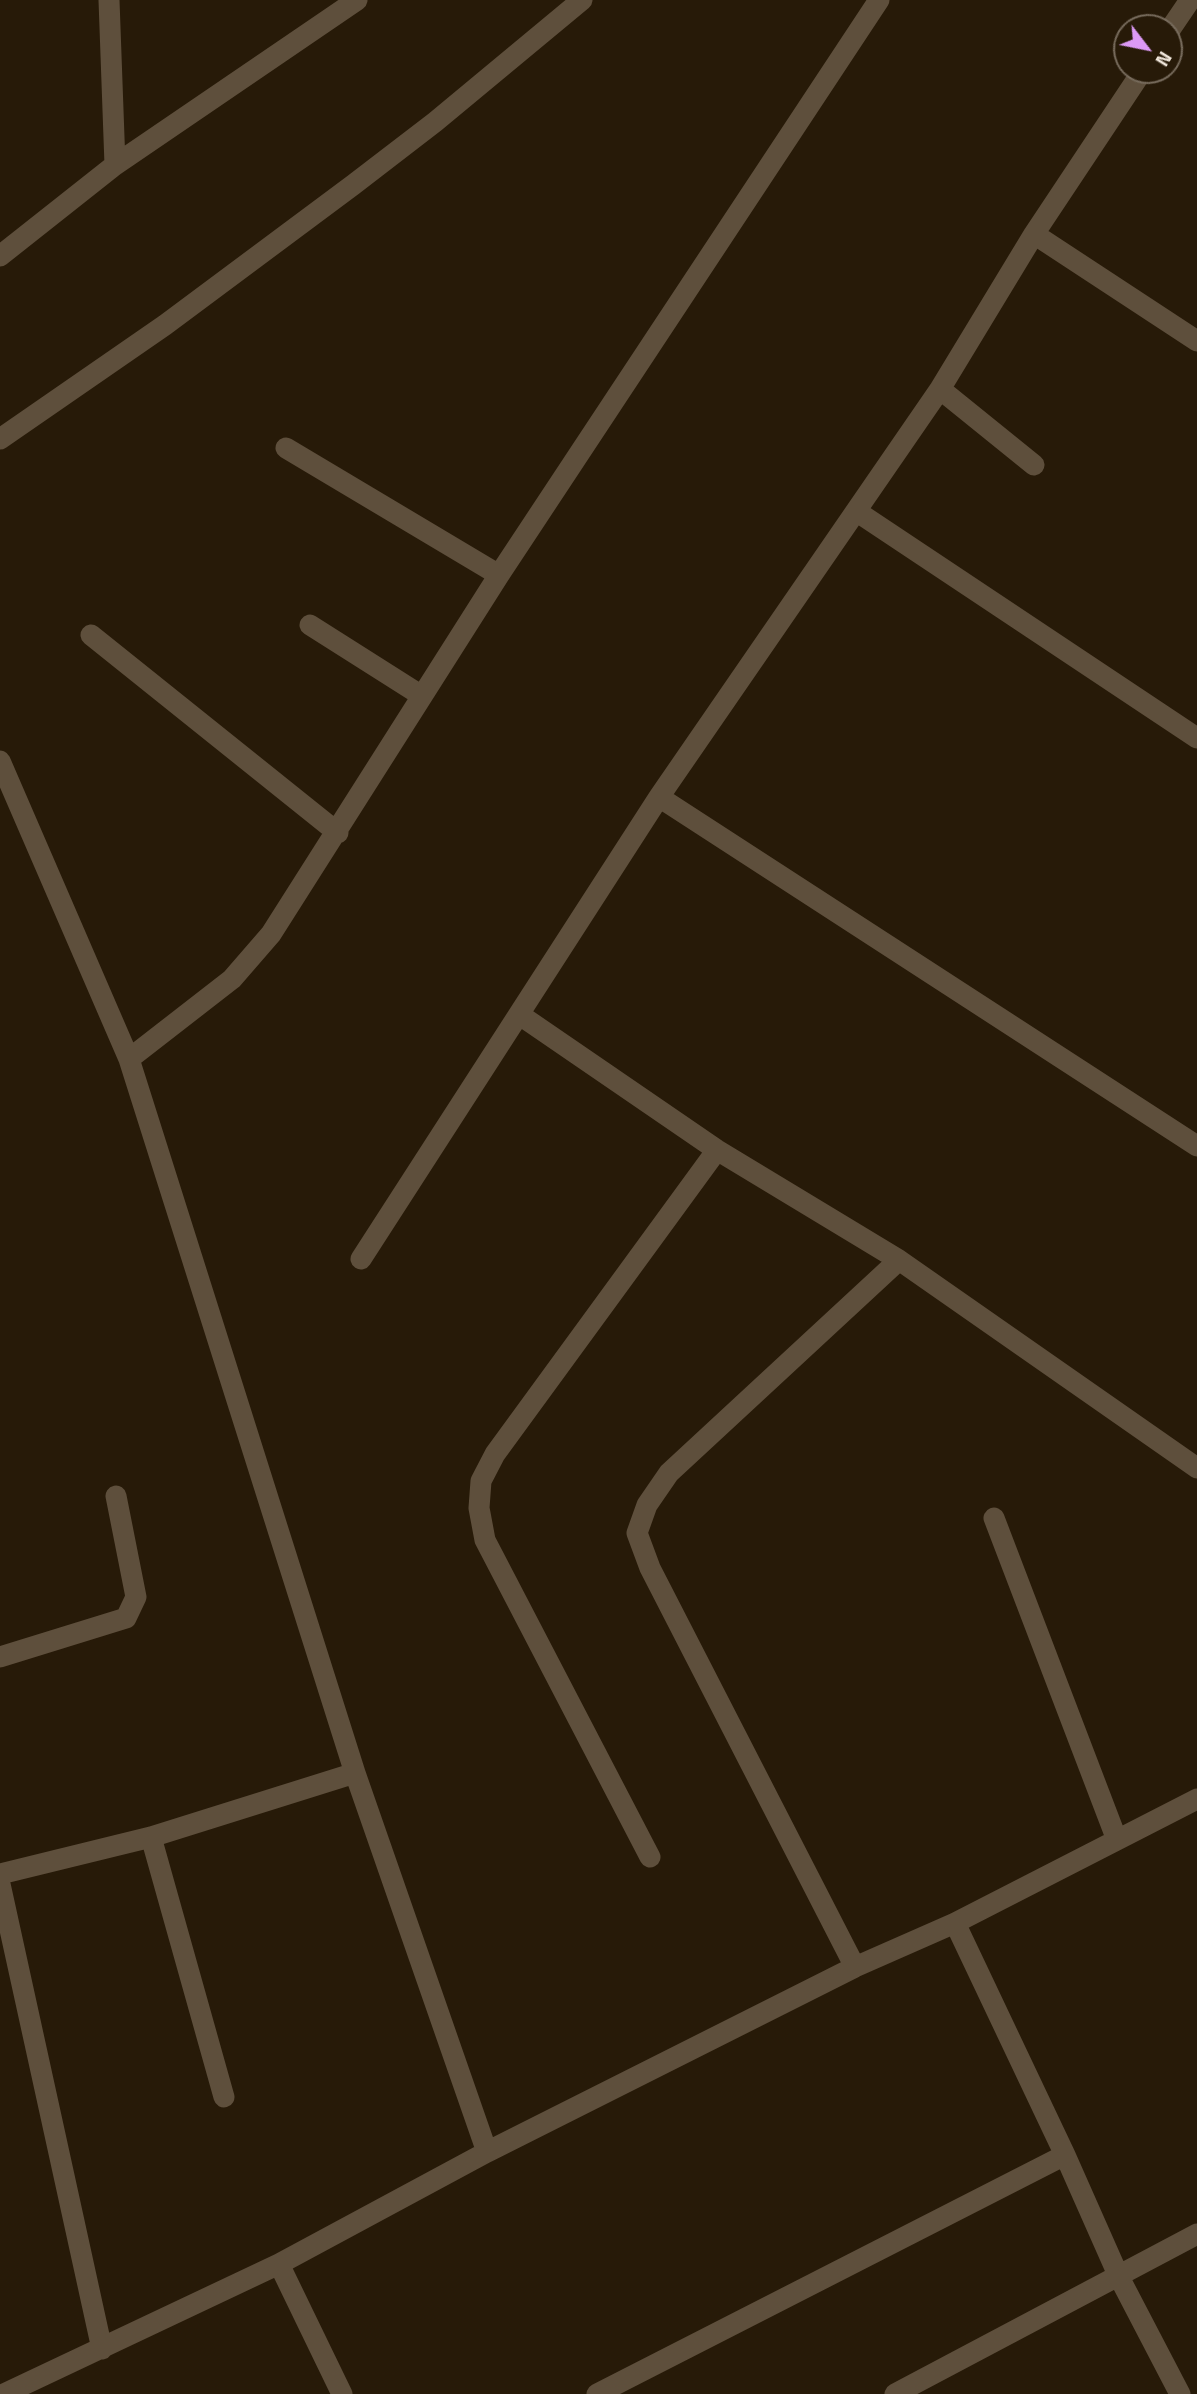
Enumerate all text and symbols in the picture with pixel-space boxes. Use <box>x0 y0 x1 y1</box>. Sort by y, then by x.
north arrow <box>1113 14 1183 84</box>
text: N <box>1149 46 1180 73</box>

